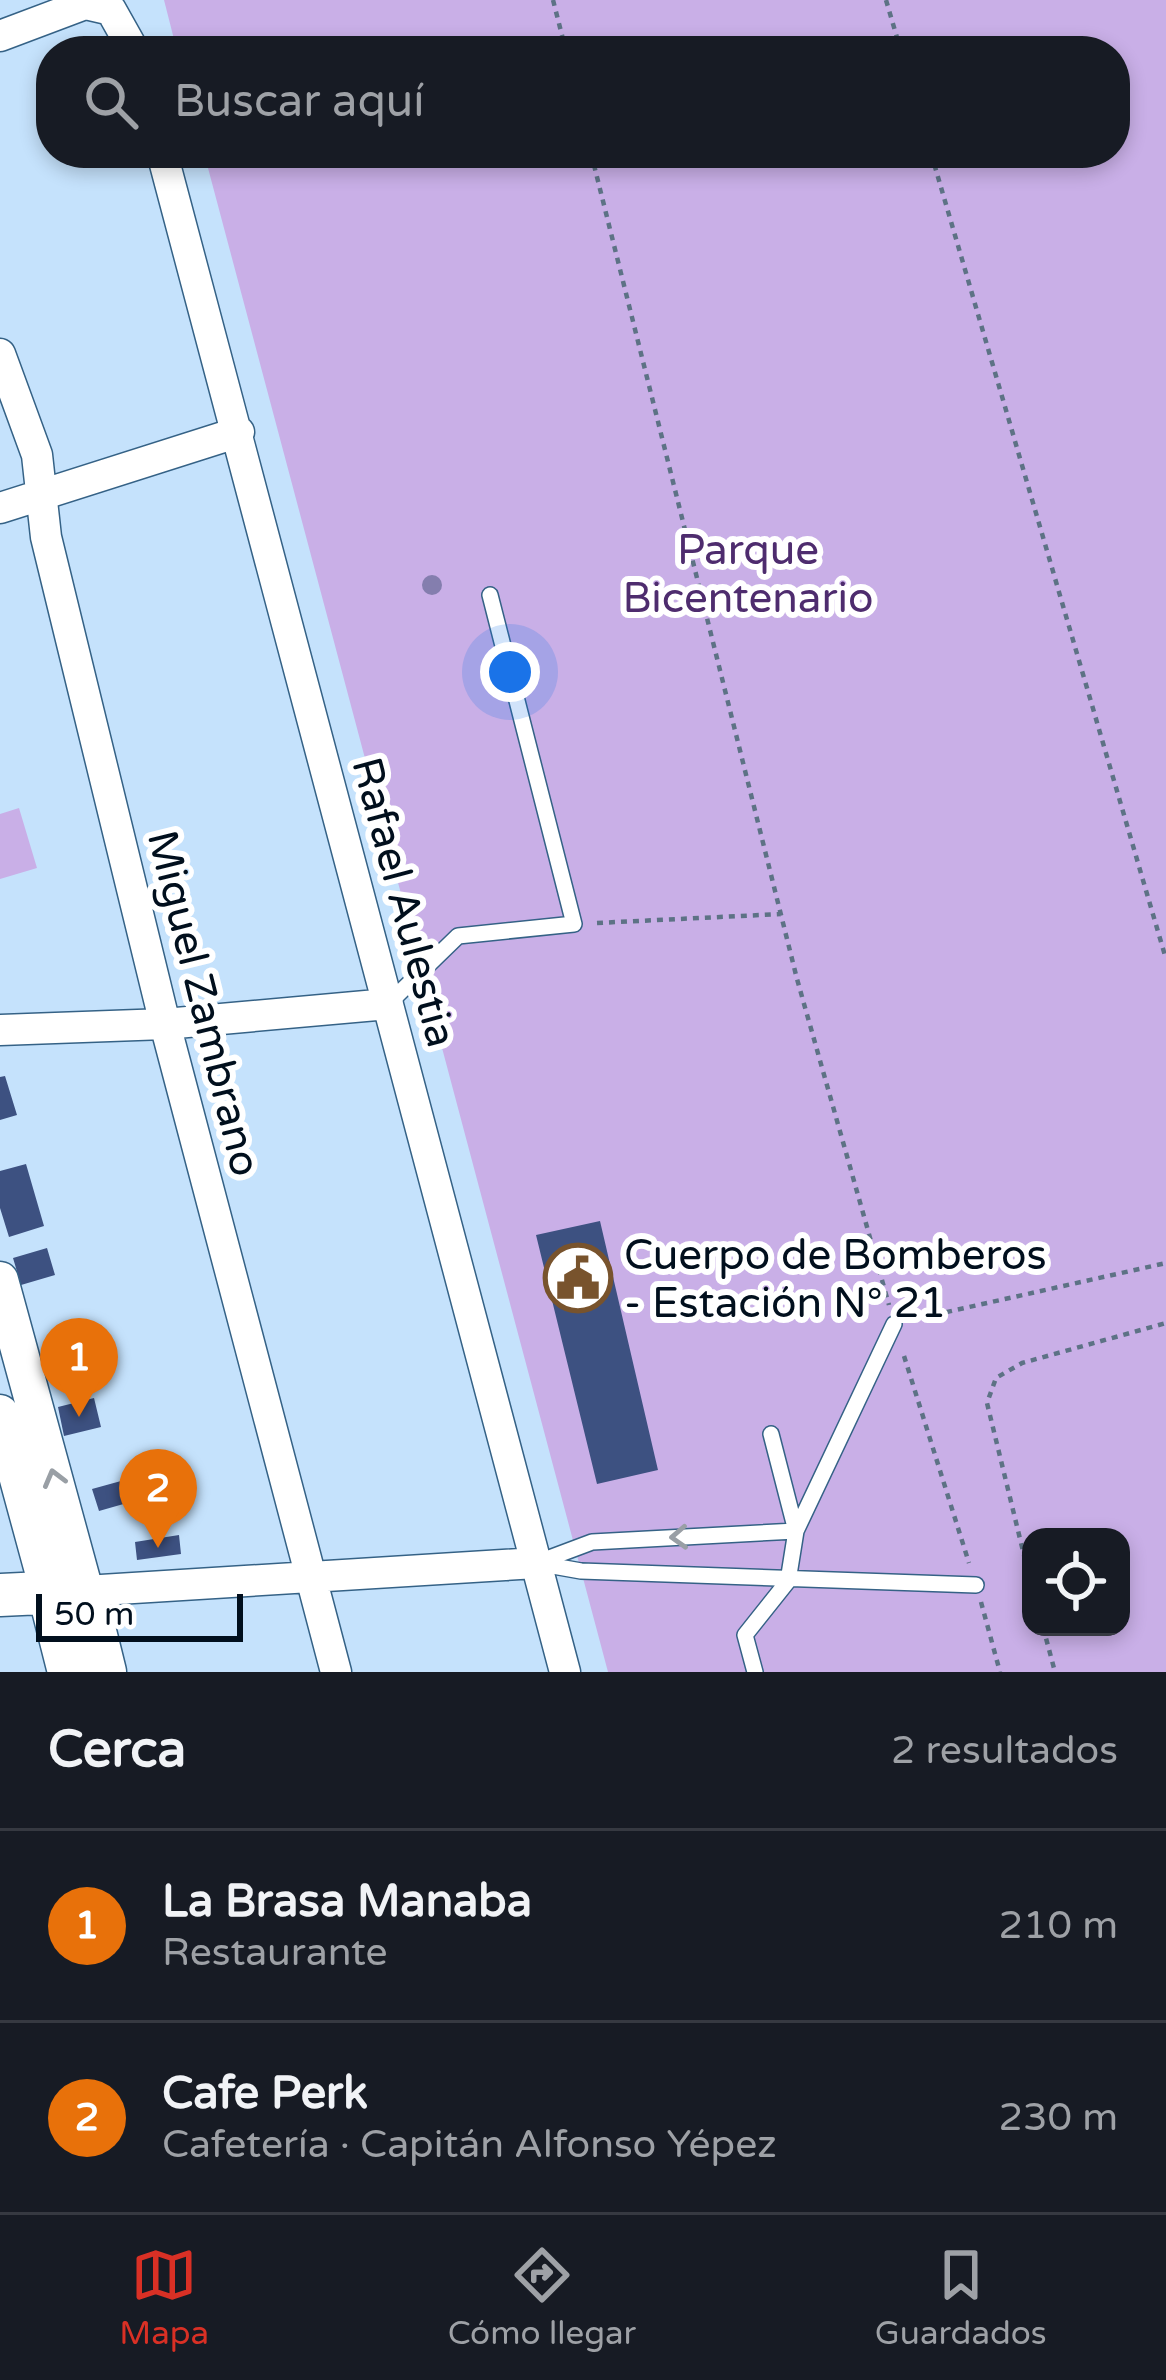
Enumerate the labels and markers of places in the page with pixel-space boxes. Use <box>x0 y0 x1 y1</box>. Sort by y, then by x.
place label: Cuerpo de Bomberos - Estación N° 21 <box>624 1230 1047 1329</box>
public building icon: Cuerpo de Bomberos - Estación N° 21 <box>543 1243 613 1313</box>
pin: 1 <box>40 1318 118 1417</box>
pin: 2 <box>119 1449 197 1548</box>

